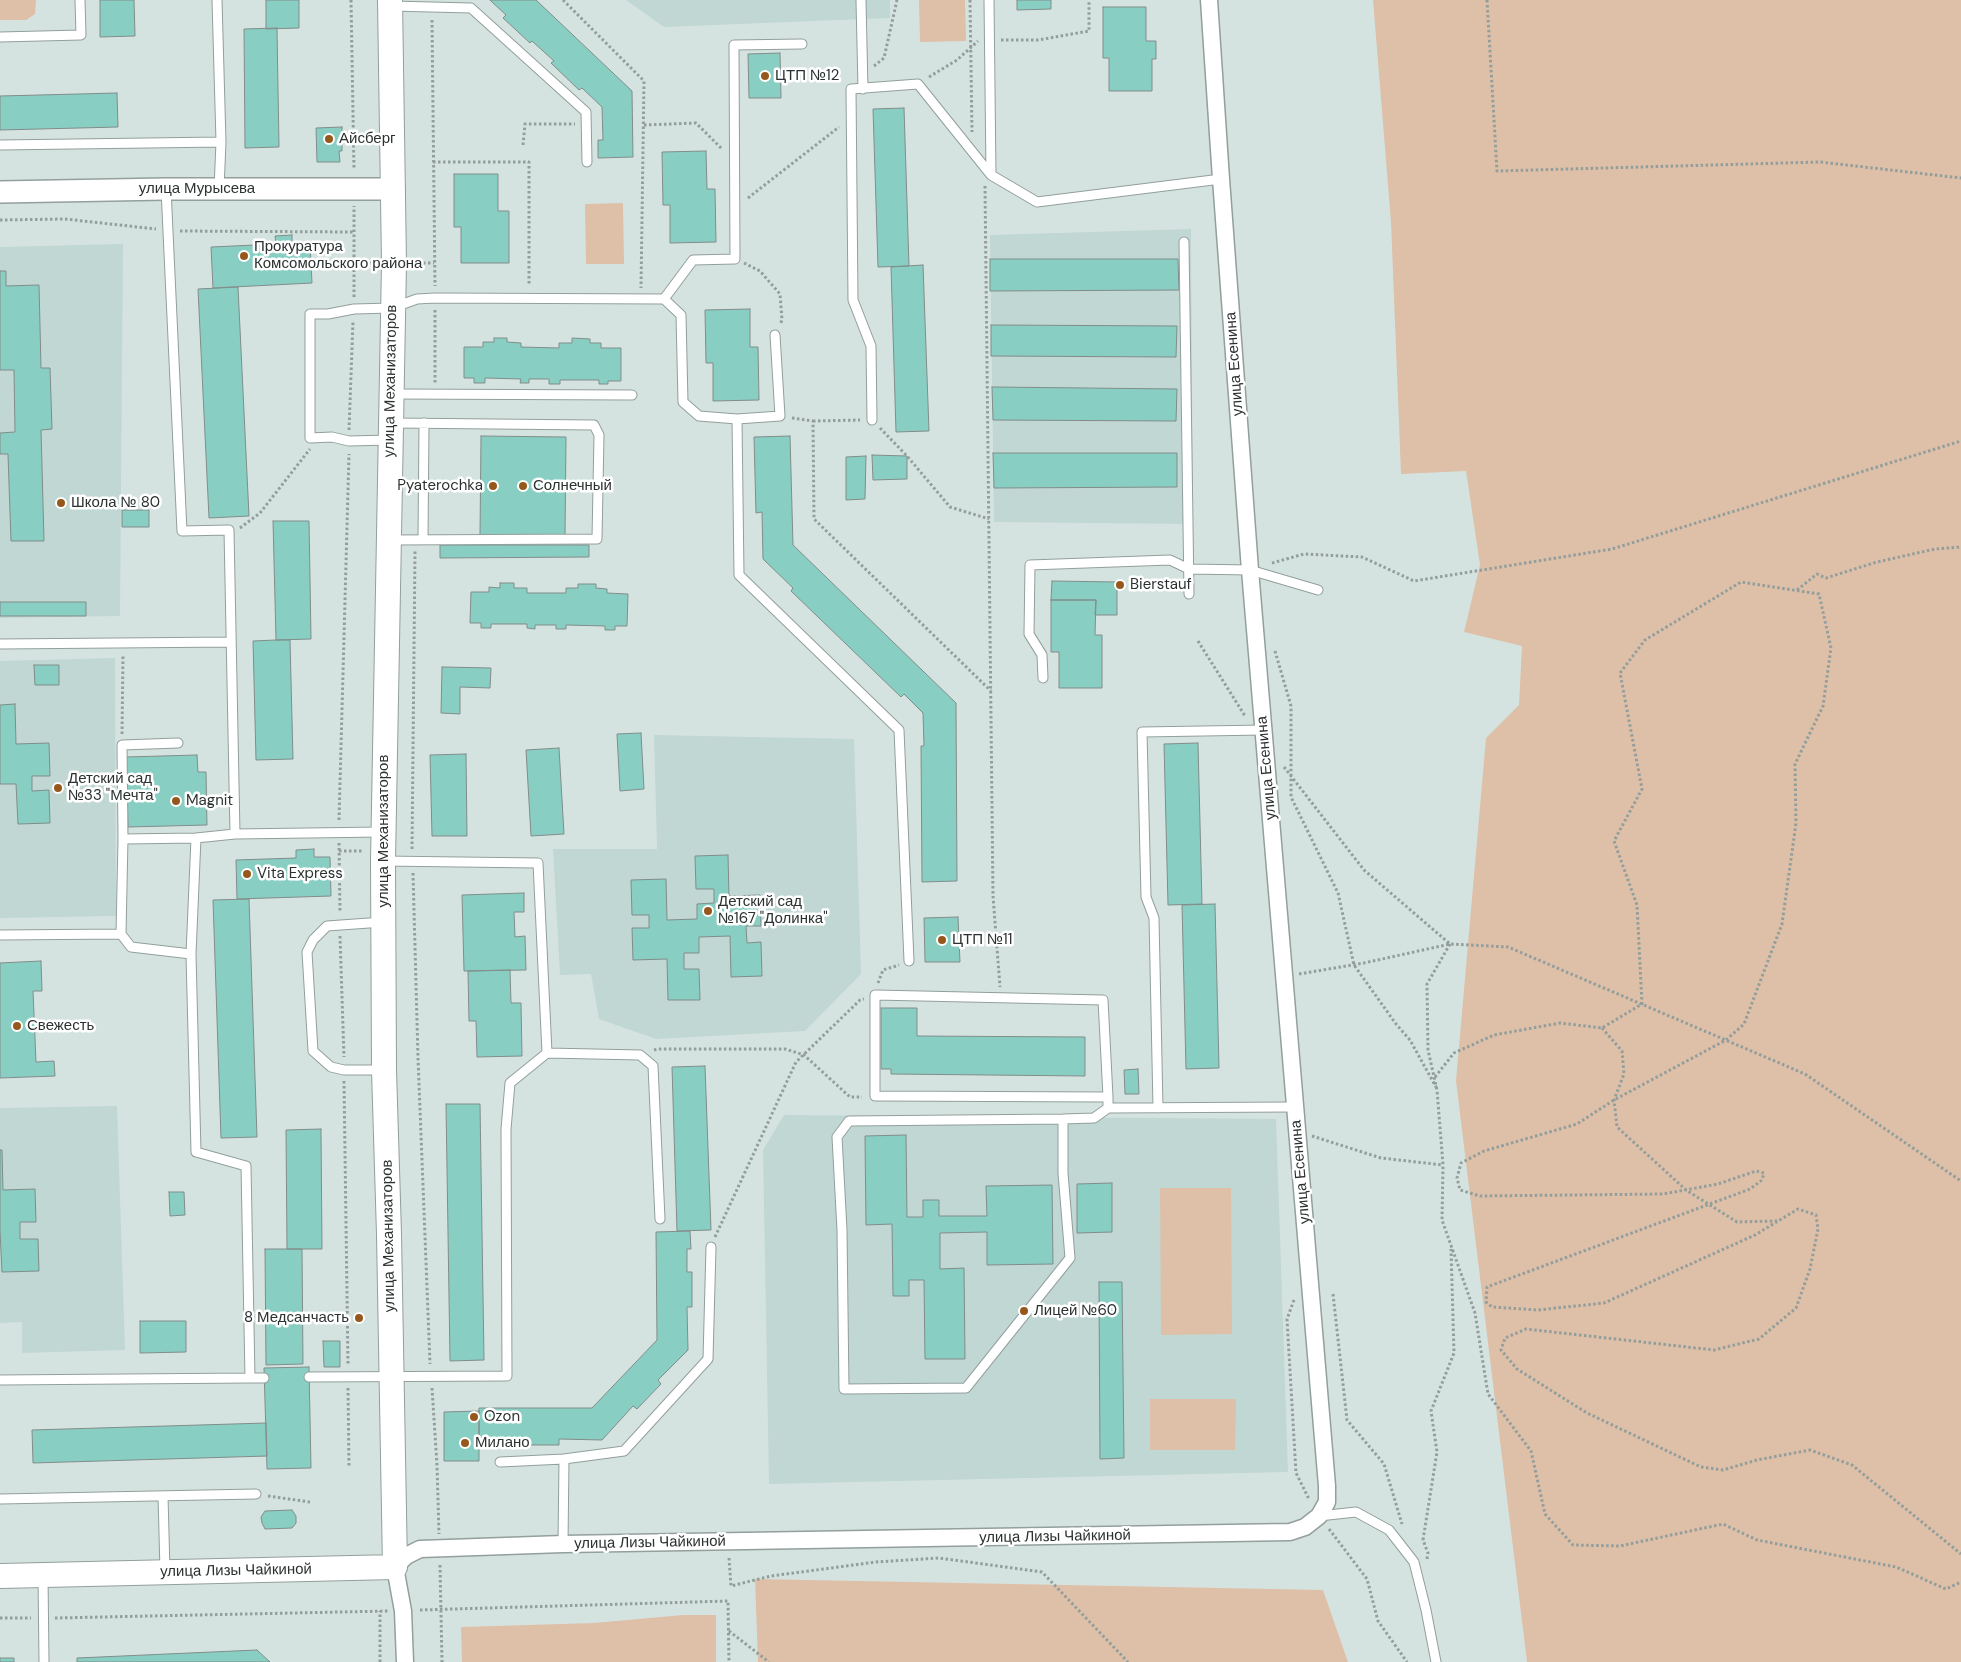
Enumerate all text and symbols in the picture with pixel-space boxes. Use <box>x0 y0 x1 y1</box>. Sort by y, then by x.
place label: ЦТП №12 <box>775 67 839 85</box>
marker: ЦТП №12 <box>759 70 771 82</box>
place label: Айсберг <box>339 130 395 148</box>
marker: Айсберг <box>323 133 335 145</box>
street label: улица Мурысева <box>139 180 255 198</box>
place label: Прокуратура Комсомольского района <box>254 238 422 273</box>
marker: Прокуратура Комсомольского района <box>238 250 250 262</box>
street label: улица Механизаторов <box>381 304 401 458</box>
street label: улица Есенина <box>1222 311 1248 417</box>
place label: Pyaterochka <box>397 477 483 495</box>
place label: Солнечный <box>533 477 612 495</box>
marker: Pyaterochka <box>487 480 499 492</box>
marker: Солнечный <box>517 480 529 492</box>
place label: Школа № 80 <box>71 494 160 512</box>
marker: Школа № 80 <box>55 497 67 509</box>
place label: Bierstauf <box>1130 576 1192 594</box>
marker: Bierstauf <box>1114 579 1126 591</box>
street label: улица Есенина <box>1253 715 1281 821</box>
street label: улица Механизаторов <box>375 755 393 907</box>
place label: Детский сад №33 "Мечта" <box>68 770 158 805</box>
marker: Детский сад №33 "Мечта" <box>52 782 64 794</box>
place label: Magnit <box>186 792 233 810</box>
marker: Magnit <box>170 795 182 807</box>
place label: Vita Express <box>257 865 343 883</box>
marker: Vita Express <box>241 868 253 880</box>
place label: Детский сад №167 "Долинка" <box>718 893 828 928</box>
marker: Детский сад №167 "Долинка" <box>702 905 714 917</box>
place label: ЦТП №11 <box>952 931 1012 949</box>
marker: ЦТП №11 <box>936 934 948 946</box>
place label: Свежесть <box>27 1017 94 1035</box>
marker: Свежесть <box>11 1020 23 1032</box>
street label: улица Есенина <box>1287 1119 1315 1225</box>
street label: улица Механизаторов <box>379 1159 399 1313</box>
place label: Лицей №60 <box>1034 1302 1117 1320</box>
marker: Лицей №60 <box>1018 1305 1030 1317</box>
place label: 8 Медсанчасть <box>244 1309 349 1327</box>
marker: 8 Медсанчасть <box>353 1312 365 1324</box>
place label: Ozon <box>484 1408 520 1426</box>
marker: Ozon <box>468 1411 480 1423</box>
place label: Милано <box>475 1434 530 1452</box>
marker: Милано <box>459 1437 471 1449</box>
street label: улица Лизы Чайкиной <box>979 1527 1131 1547</box>
street label: улица Лизы Чайкиной <box>574 1533 726 1553</box>
street label: улица Лизы Чайкиной <box>160 1561 312 1581</box>

